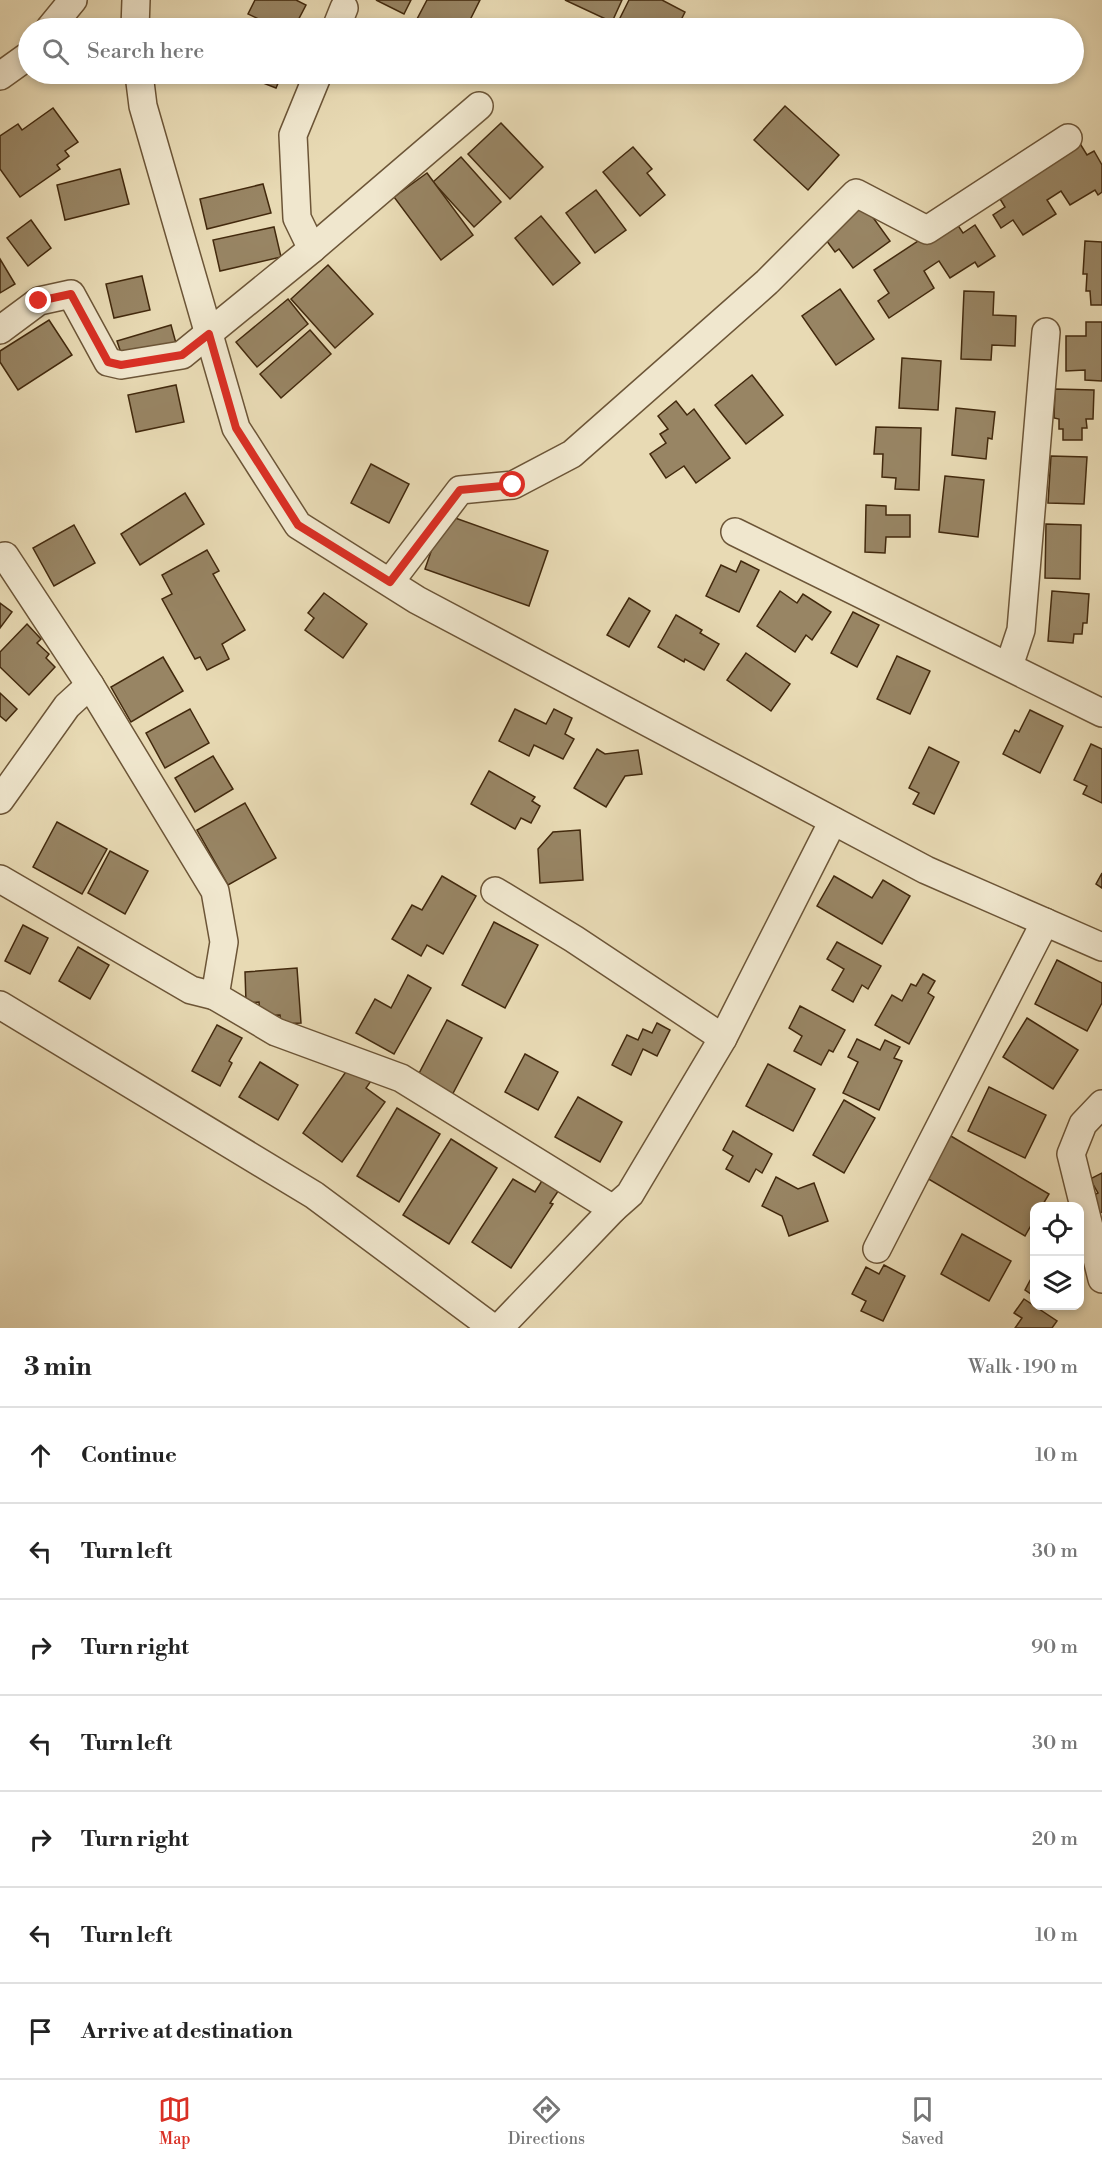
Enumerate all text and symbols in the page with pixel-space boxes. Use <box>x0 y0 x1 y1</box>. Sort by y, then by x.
search box <box>18 18 1084 84</box>
icon: search <box>39 35 72 68</box>
text: Search here <box>87 38 204 65</box>
route end <box>25 287 51 313</box>
route start <box>499 471 525 497</box>
map controls <box>1030 1202 1084 1310</box>
button: locate <box>1030 1202 1084 1256</box>
button: layers <box>1030 1256 1084 1310</box>
text: 3 min <box>24 1351 92 1383</box>
text: Walk · 190 m <box>968 1355 1078 1380</box>
icon: ahead <box>24 1439 57 1472</box>
text: Continue <box>81 1442 177 1469</box>
text: 10 m <box>1035 1443 1078 1468</box>
icon: left <box>24 1535 57 1568</box>
text: Turn left <box>81 1538 172 1565</box>
text: 30 m <box>1032 1539 1078 1564</box>
icon: right <box>24 1631 57 1664</box>
text: Turn right <box>81 1634 189 1661</box>
text: 90 m <box>1031 1635 1078 1660</box>
icon: left <box>24 1727 57 1760</box>
text: Turn left <box>81 1730 172 1757</box>
text: 30 m <box>1032 1731 1078 1756</box>
icon: right <box>24 1823 57 1856</box>
text: Turn right <box>81 1826 189 1853</box>
text: 20 m <box>1032 1827 1078 1852</box>
icon: left <box>24 1919 57 1952</box>
text: Turn left <box>81 1922 172 1949</box>
text: 10 m <box>1035 1923 1078 1948</box>
icon: arrive <box>24 2015 57 2048</box>
text: Arrive at destination <box>81 2018 293 2045</box>
tab: Map <box>158 2093 191 2149</box>
tab: Directions <box>508 2093 585 2149</box>
tab: Saved <box>902 2093 944 2149</box>

